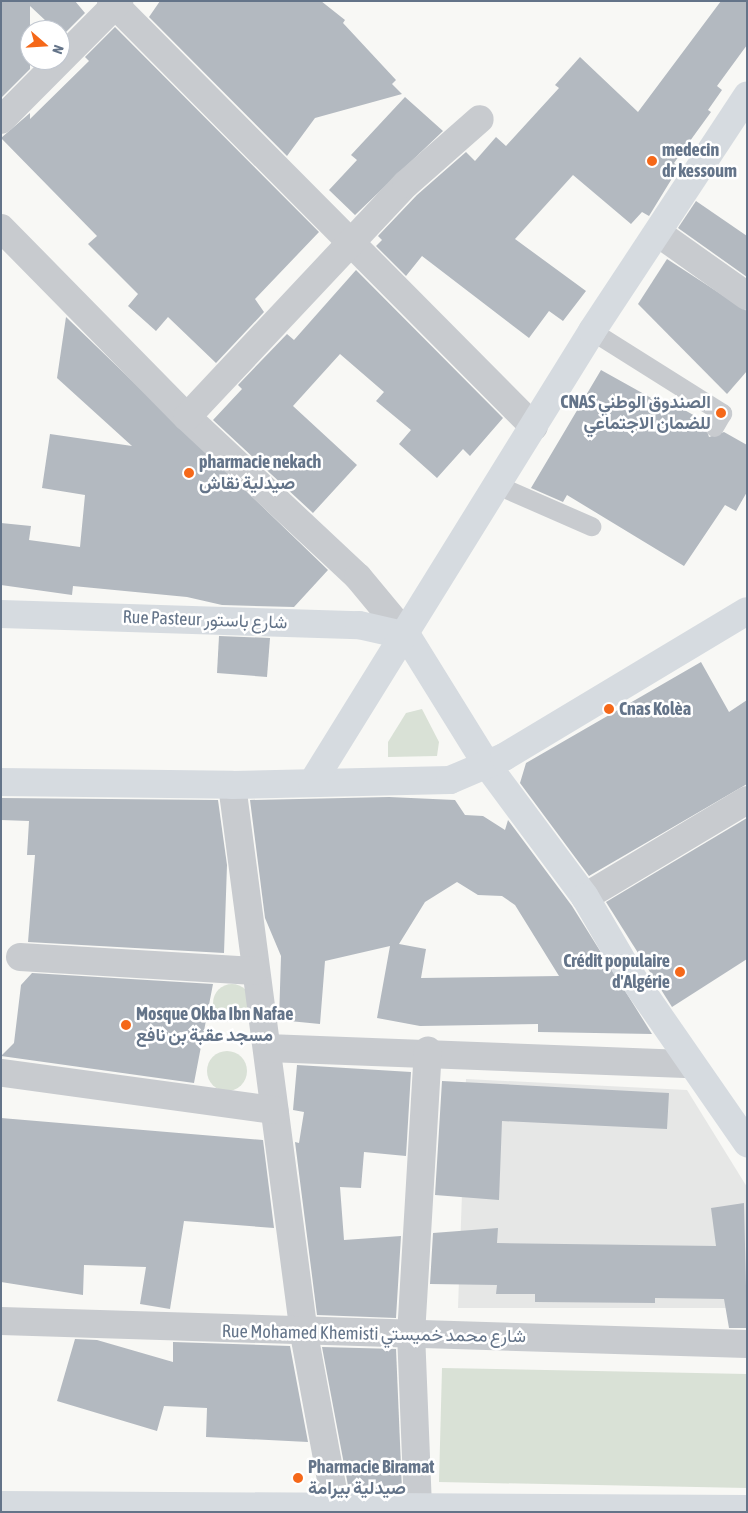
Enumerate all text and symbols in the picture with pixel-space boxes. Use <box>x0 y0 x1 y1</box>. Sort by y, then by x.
north arrow <box>20 20 70 70</box>
text: N <box>49 43 67 56</box>
place label: medecin dr kessoum <box>662 140 737 182</box>
marker: medecin dr kessoum <box>646 155 658 167</box>
place label: CNAS الصندوق الوطني للضمان الاجتماعي <box>560 392 711 434</box>
marker: CNAS الصندوق الوطني للضمان الاجتماعي <box>715 407 727 419</box>
place label: pharmacie nekach صيدلية نقاش <box>199 452 321 494</box>
marker: pharmacie nekach صيدلية نقاش <box>183 467 195 479</box>
street label: Rue Pasteur شارع باستور <box>122 606 288 634</box>
place label: Cnas Kolèa <box>619 698 691 720</box>
marker: Cnas Kolèa <box>603 703 615 715</box>
place label: Crédit populaire d'Algérie <box>563 951 670 994</box>
marker: Crédit populaire d'Algérie <box>674 966 686 978</box>
place label: Mosque Okba Ibn Nafae مسجد عقبة بن نافع <box>136 1004 293 1046</box>
marker: Mosque Okba Ibn Nafae مسجد عقبة بن نافع <box>120 1019 132 1031</box>
street label: Rue Mohamed Khemisti شارع محمد خميستي <box>222 1321 526 1347</box>
place label: Pharmacie Biramat صيدلية بيرامة <box>308 1457 435 1500</box>
marker: Pharmacie Biramat صيدلية بيرامة <box>292 1472 304 1484</box>

